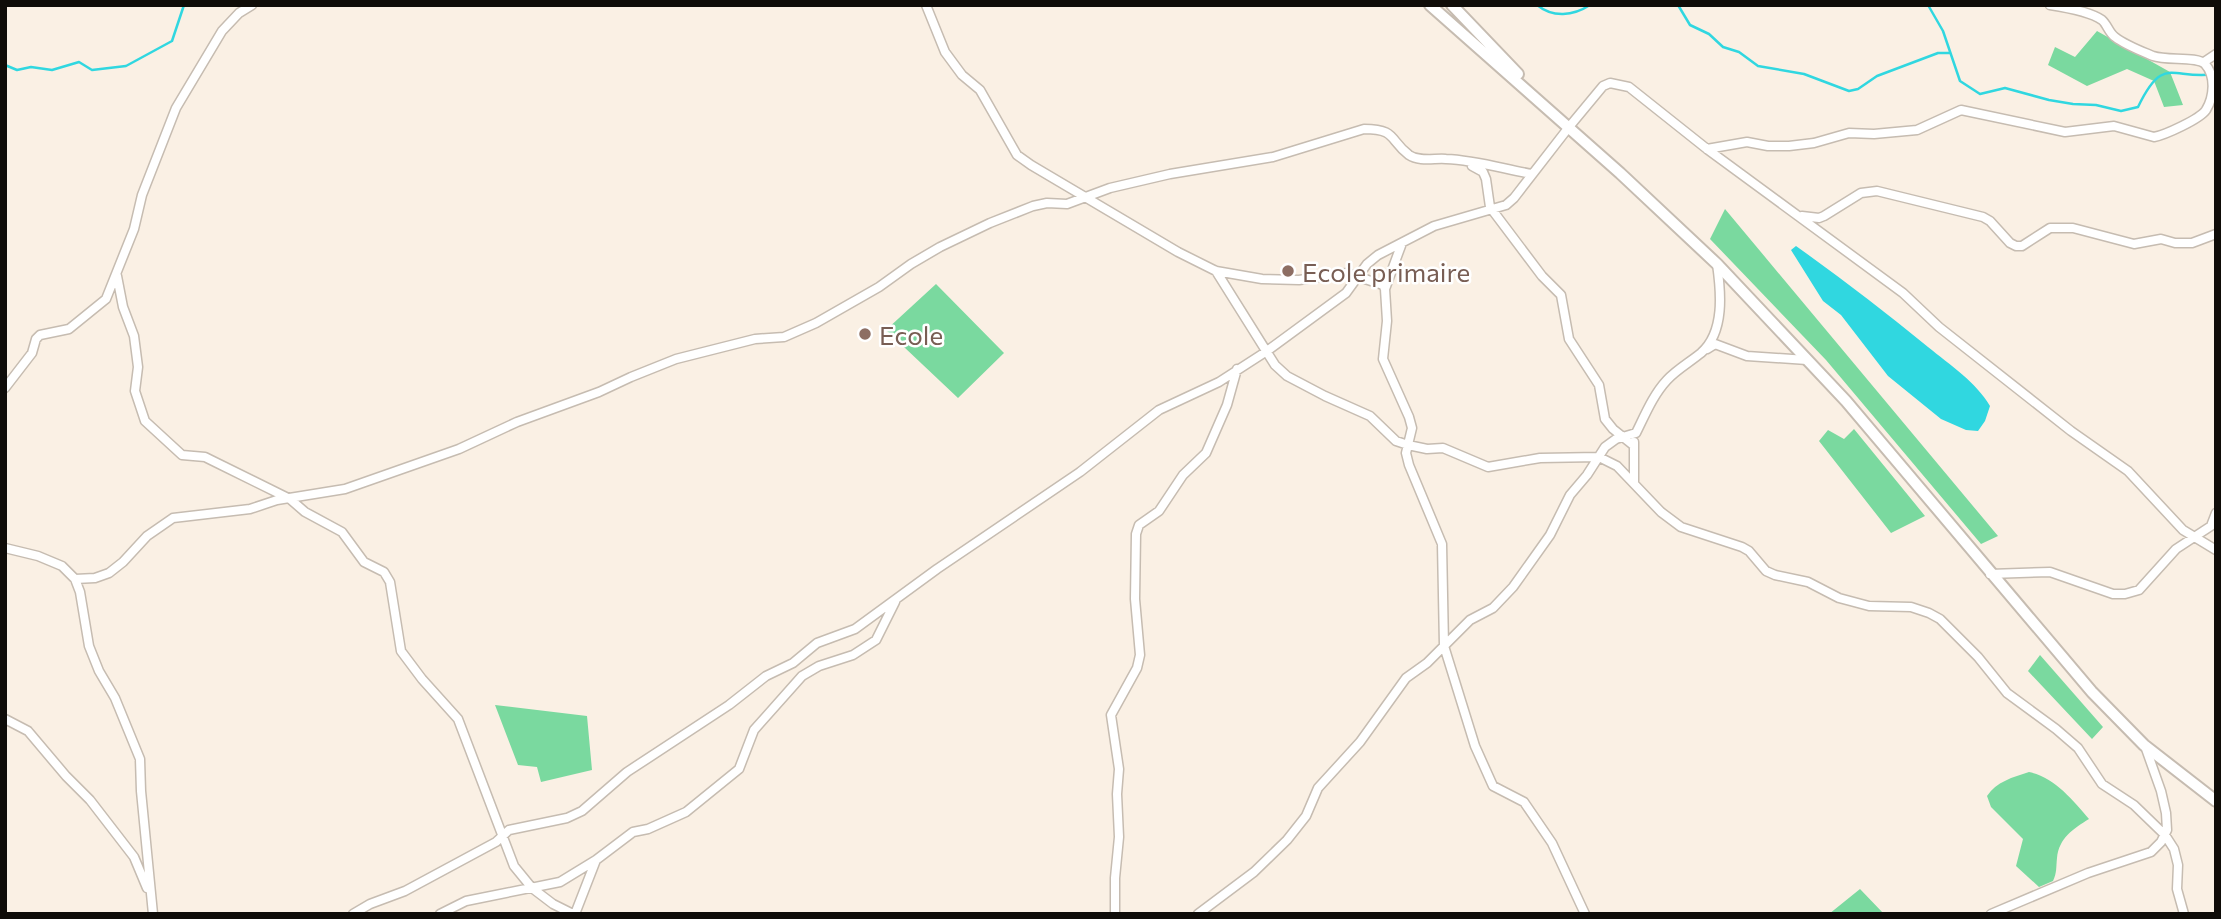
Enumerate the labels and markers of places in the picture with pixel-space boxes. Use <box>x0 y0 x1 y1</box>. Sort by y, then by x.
place label: Ecole primaire <box>1302 256 1470 287</box>
marker: Ecole primaire <box>1280 263 1296 279</box>
place label: Ecole <box>879 319 943 350</box>
marker: Ecole <box>857 326 873 342</box>

